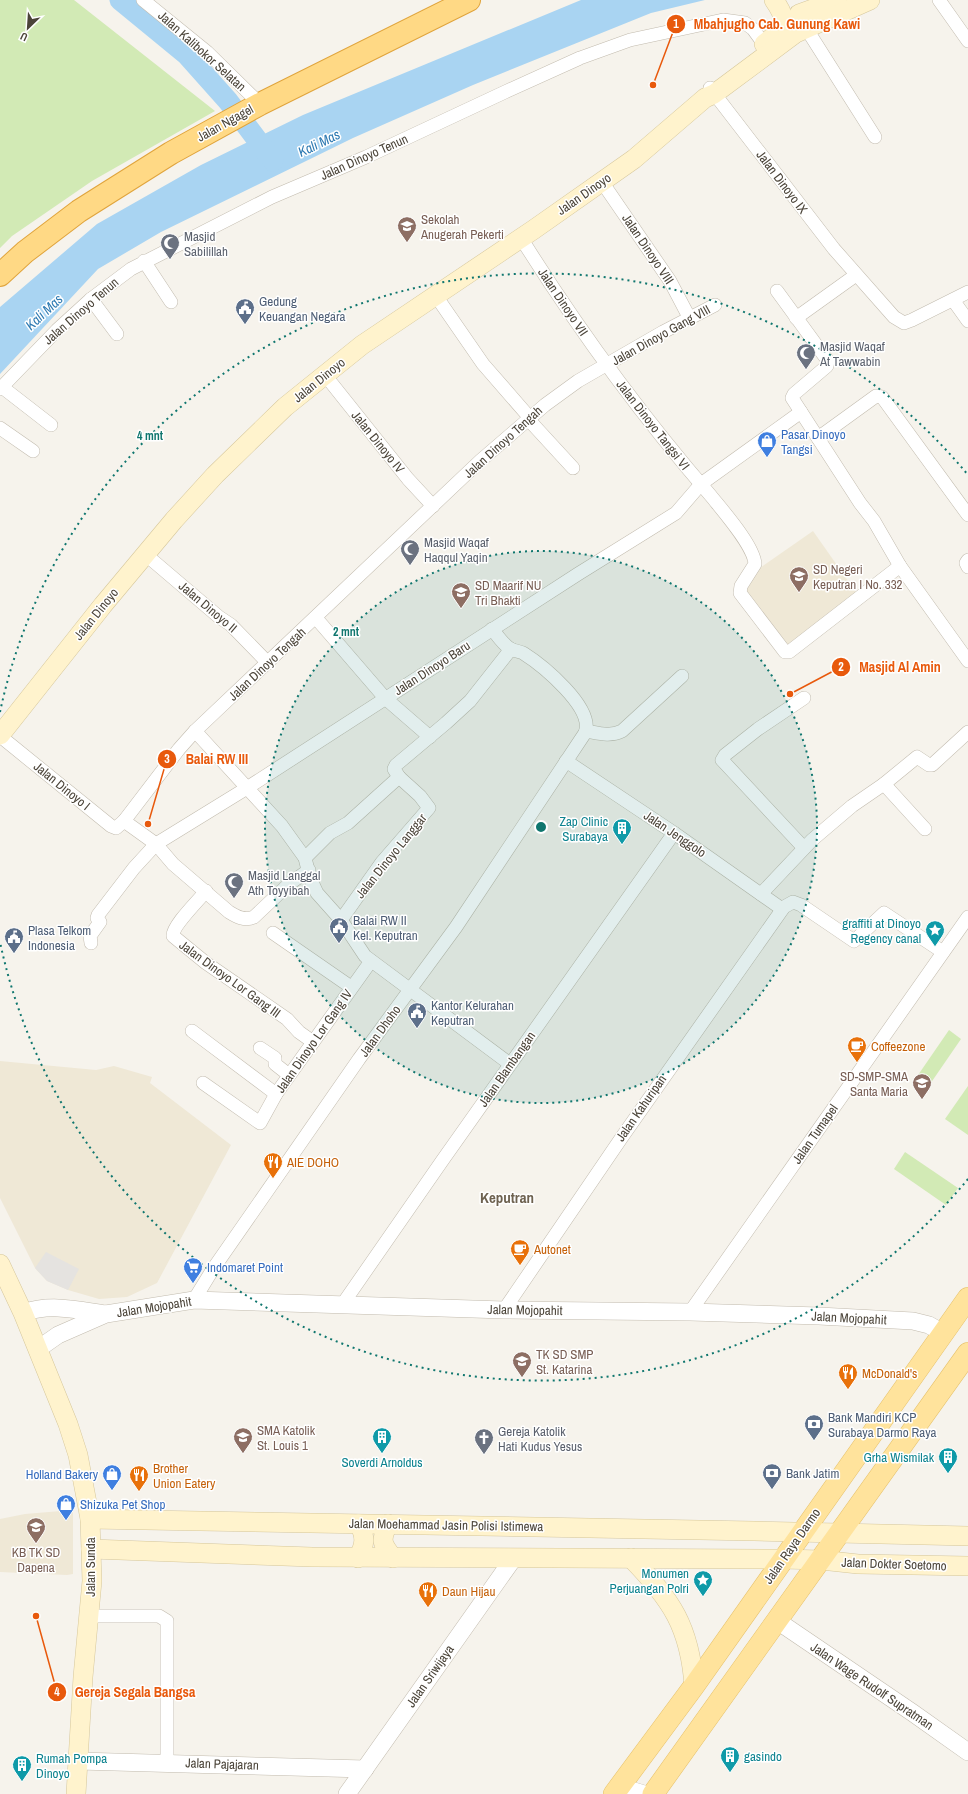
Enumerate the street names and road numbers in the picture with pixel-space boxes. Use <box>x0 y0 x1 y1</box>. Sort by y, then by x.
street label: Jalan Kalibokor Selatan <box>154 7 250 95</box>
street label: Jalan Ngagel <box>194 100 256 146</box>
street label: Jalan Dinoyo Tenun <box>318 130 410 184</box>
street label: Jalan Dinoyo IX <box>753 147 812 218</box>
street label: Jalan Dinoyo <box>554 169 614 219</box>
street label: Jalan Dinoyo VIII <box>618 211 678 287</box>
street label: Jalan Dinoyo VII <box>534 265 592 339</box>
street label: Jalan Dinoyo Tenun <box>40 274 122 348</box>
street label: Jalan Dinoyo Gang VIII <box>609 301 713 369</box>
street label: Jalan Dinoyo <box>289 354 349 406</box>
street label: Jalan Dinoyo Tangsi VI <box>613 377 693 473</box>
street label: Jalan Dinoyo Tengah <box>460 402 546 482</box>
street label: Jalan Dinoyo IV <box>348 407 408 477</box>
street label: Jalan Dinoyo II <box>175 578 241 636</box>
street label: Jalan Dinoyo <box>70 584 122 644</box>
street label: Jalan Dinoyo Tengah <box>225 624 309 704</box>
street label: Jalan Dinoyo Baru <box>391 637 473 699</box>
street label: Jalan Dinoyo I <box>30 758 94 814</box>
street label: Jalan Jenggolo <box>641 807 710 861</box>
street label: Jalan Dinoyo Langgar <box>352 810 431 902</box>
street label: Jalan Dinoyo Lor Gang III <box>176 936 284 1022</box>
street label: Jalan Dinoyo Lor Gang IV <box>272 986 356 1096</box>
street label: Jalan Dhoho <box>356 1002 405 1060</box>
street label: Jalan Blambangan <box>475 1028 539 1110</box>
street label: Jalan Kahuripan <box>612 1071 670 1145</box>
street label: Jalan Tumapel <box>788 1101 842 1167</box>
street label: Jalan Mojopahit <box>116 1293 193 1321</box>
street label: Jalan Mojopahit <box>487 1301 563 1319</box>
street label: Jalan Mojopahit <box>811 1308 887 1328</box>
street label: Jalan Raya Darmo <box>760 1505 824 1587</box>
street label: Jalan Moehammad Jasin Polisi Istimewa <box>349 1515 543 1535</box>
street label: Jalan Sunda <box>82 1537 99 1597</box>
street label: Jalan Dokter Soetomo <box>841 1554 947 1574</box>
street label: Jalan Wage Rudolf Supratman <box>807 1638 937 1734</box>
street label: Jalan Sriwijaya <box>402 1641 458 1710</box>
street label: Jalan Pajajaran <box>185 1754 259 1774</box>

